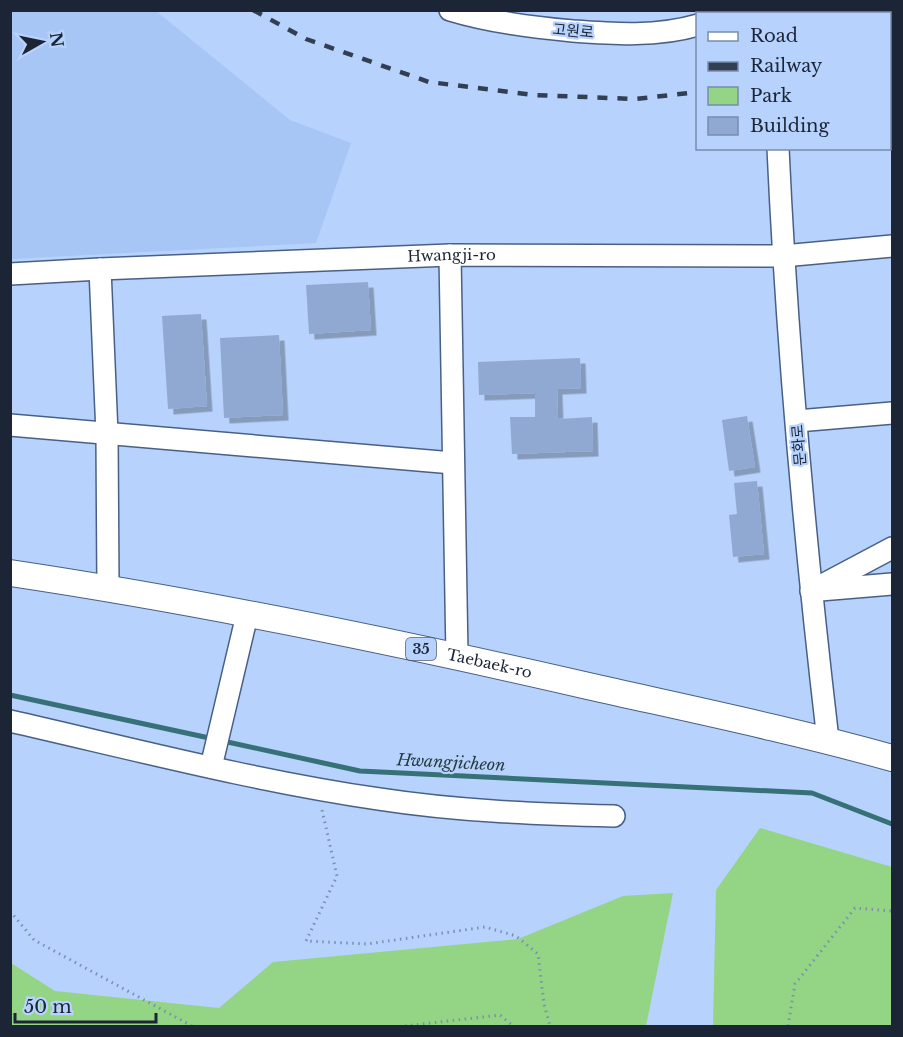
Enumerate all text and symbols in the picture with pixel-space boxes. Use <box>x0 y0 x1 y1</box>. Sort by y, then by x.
north arrow <box>12 12 72 72</box>
legend <box>696 12 891 150</box>
street label: 고원로 <box>552 19 594 42</box>
text: Road <box>750 25 798 47</box>
text: N <box>46 31 68 49</box>
text: Railway <box>750 55 823 77</box>
text: Park <box>750 85 792 107</box>
text: Building <box>750 115 829 137</box>
street label: Hwangji-ro <box>407 245 496 266</box>
street label: 문화로 <box>787 424 810 466</box>
road number: 35 <box>406 638 436 660</box>
street label: Taebaek-ro <box>445 645 534 682</box>
water label: Hwangjicheon <box>395 749 506 775</box>
scale bar <box>15 986 156 1024</box>
text: 50 m <box>24 996 72 1018</box>

